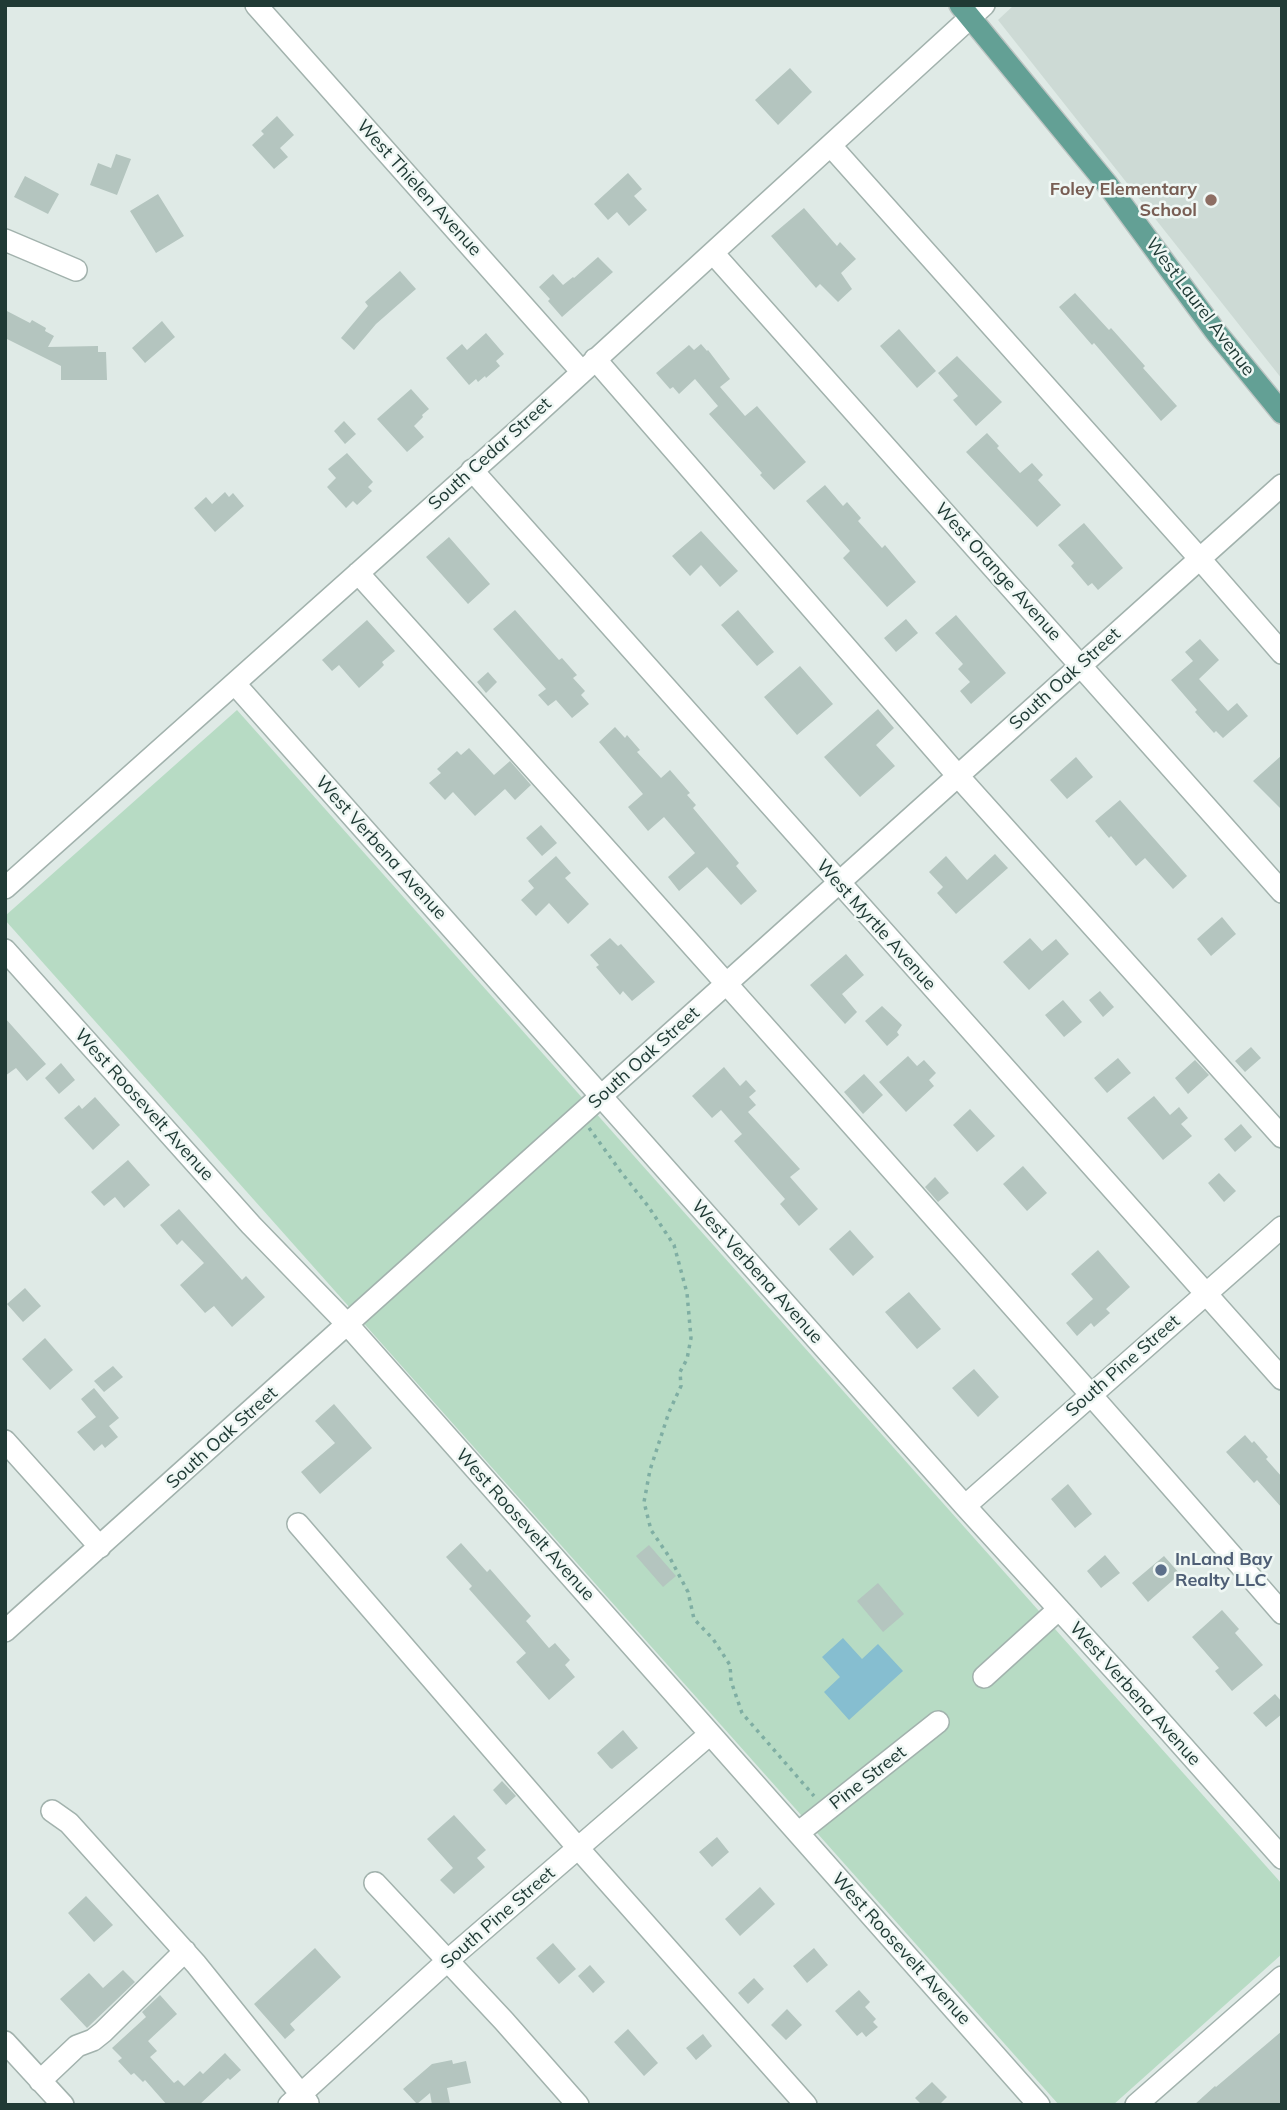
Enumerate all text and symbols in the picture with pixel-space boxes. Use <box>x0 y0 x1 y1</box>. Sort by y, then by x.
street label: West Thielen Avenue <box>352 115 486 261</box>
place label: Foley Elementary School <box>1050 179 1197 222</box>
marker: Foley Elementary School <box>1203 192 1219 208</box>
street label: West Laurel Avenue <box>1141 234 1259 380</box>
street label: South Cedar Street <box>424 393 556 515</box>
street label: West Orange Avenue <box>930 499 1066 645</box>
street label: South Oak Street <box>1005 624 1125 734</box>
street label: West Verbena Avenue <box>311 772 451 924</box>
street label: West Myrtle Avenue <box>812 855 940 995</box>
street label: South Oak Street <box>584 1003 704 1113</box>
street label: West Roosevelt Avenue <box>70 1025 218 1185</box>
street label: West Verbena Avenue <box>687 1196 827 1348</box>
street label: South Pine Street <box>1061 1311 1185 1421</box>
street label: South Oak Street <box>162 1383 282 1493</box>
street label: West Roosevelt Avenue <box>451 1445 599 1605</box>
place label: InLand Bay Realty LLC <box>1175 1549 1272 1592</box>
marker: InLand Bay Realty LLC <box>1153 1562 1169 1578</box>
street label: West Verbena Avenue <box>1065 1618 1205 1770</box>
street label: Pine Street <box>826 1742 910 1814</box>
street label: South Pine Street <box>436 1863 560 1973</box>
street label: West Roosevelt Avenue <box>827 1869 975 2029</box>

